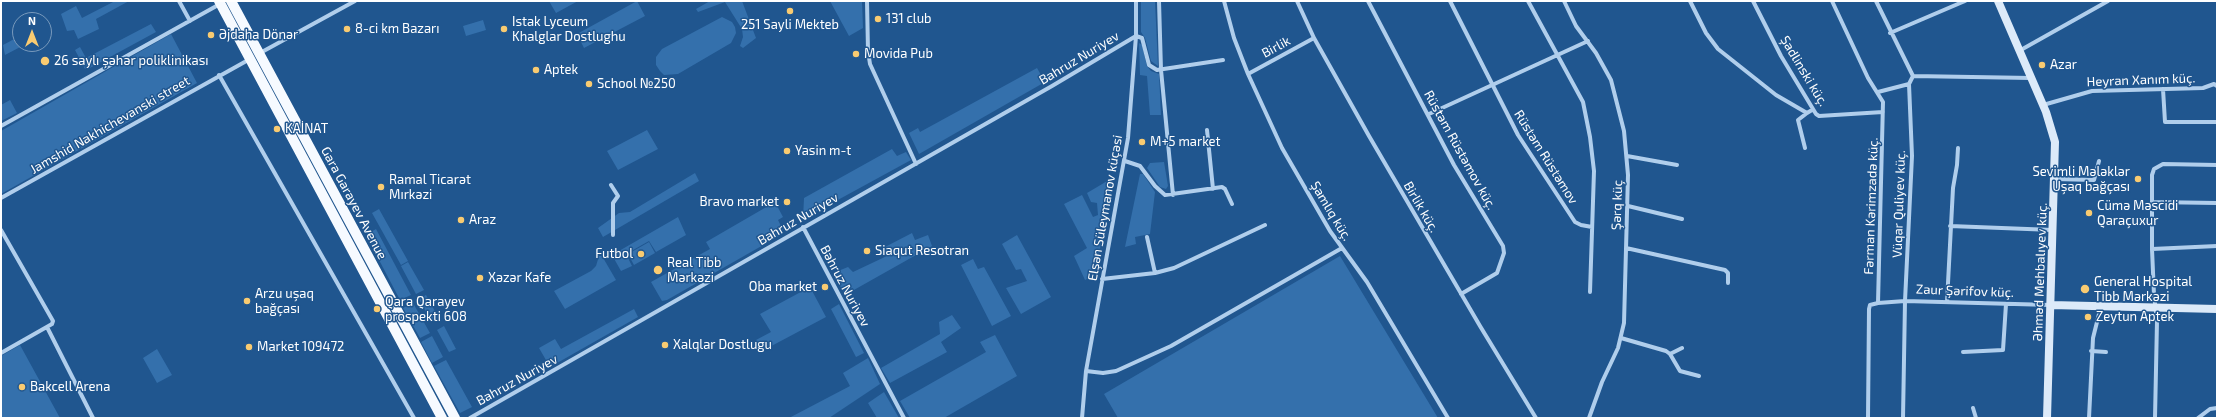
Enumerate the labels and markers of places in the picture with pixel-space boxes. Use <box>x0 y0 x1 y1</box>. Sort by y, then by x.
marker: 251 Sayli Mekteb <box>785 6 795 16</box>
place label: 131 club <box>886 11 932 27</box>
place label: Istak Lyceum Khalglar Dostlughu <box>512 14 626 45</box>
marker: 131 club <box>873 14 883 24</box>
place label: 251 Sayli Mekteb <box>741 17 839 33</box>
place label: 8-ci km Bazarı <box>355 21 440 37</box>
marker: 8-ci km Bazarı <box>342 24 352 34</box>
marker: Istak Lyceum Khalglar Dostlughu <box>499 24 509 34</box>
place label: Әjdaha Dönәr <box>219 27 298 43</box>
marker: Әjdaha Dönәr <box>206 30 216 40</box>
place label: Movida Pub <box>864 46 933 62</box>
marker: Movida Pub <box>851 49 861 59</box>
place label: 26 saylı şəhər poliklinikası <box>54 53 209 69</box>
marker: 26 saylı şəhər poliklinikası <box>39 55 51 67</box>
place label: Azar <box>2050 57 2077 73</box>
marker: Azar <box>2037 60 2047 70</box>
place label: Aptek <box>544 62 578 78</box>
marker: Aptek <box>531 65 541 75</box>
place label: School №250 <box>597 76 676 92</box>
marker: School №250 <box>584 79 594 89</box>
place label: KAİNAT <box>285 121 328 137</box>
marker: KAİNAT <box>272 124 282 134</box>
place label: М+5 market <box>1150 134 1221 150</box>
marker: М+5 market <box>1137 137 1147 147</box>
place label: Yasin m-t <box>795 143 851 159</box>
marker: Yasin m-t <box>782 146 792 156</box>
place label: Sevimli Mələklər Uşaq bağçası <box>2032 164 2130 195</box>
place label: Ramal Ticarət Mırkəzi <box>389 172 471 203</box>
marker: Sevimli Mələklər Uşaq bağçası <box>2133 174 2143 184</box>
marker: Ramal Ticarət Mırkəzi <box>376 182 386 192</box>
place label: Bravo market <box>699 194 779 210</box>
marker: Bravo market <box>782 197 792 207</box>
place label: Cümə Məscidi Qaraçuxur <box>2097 198 2178 229</box>
marker: Cümə Məscidi Qaraçuxur <box>2084 208 2094 218</box>
place label: Araz <box>469 212 496 228</box>
marker: Araz <box>456 215 466 225</box>
place label: Siaqut Resotran <box>875 243 969 259</box>
place label: Futbol <box>595 246 633 262</box>
marker: Siaqut Resotran <box>862 246 872 256</box>
marker: Futbol <box>636 249 646 259</box>
place label: Real Tibb Mərkəzi <box>667 255 721 286</box>
marker: Real Tibb Mərkəzi <box>652 264 664 276</box>
place label: Xəzər Kafe <box>488 270 551 286</box>
marker: Xəzər Kafe <box>475 273 485 283</box>
place label: General Hospital Tibb Mərkəzi <box>2094 274 2192 305</box>
place label: Oba market <box>749 279 817 295</box>
marker: Oba market <box>820 282 830 292</box>
marker: General Hospital Tibb Mərkəzi <box>2079 283 2091 295</box>
place label: Arzu uşaq bağçası <box>255 286 314 317</box>
place label: Qara Qarayev prospekti 608 <box>385 294 467 325</box>
marker: Arzu uşaq bağçası <box>242 296 252 306</box>
marker: Qara Qarayev prospekti 608 <box>372 304 382 314</box>
place label: Zeytun Aptek <box>2096 309 2174 325</box>
marker: Zeytun Aptek <box>2083 312 2093 322</box>
place label: Xalqlar Dostlugu <box>673 337 772 353</box>
place label: Market 109472 <box>257 339 344 355</box>
marker: Xalqlar Dostlugu <box>660 340 670 350</box>
marker: Market 109472 <box>244 342 254 352</box>
place label: Bakcell Arena <box>30 379 110 395</box>
marker: Bakcell Arena <box>17 382 27 392</box>

